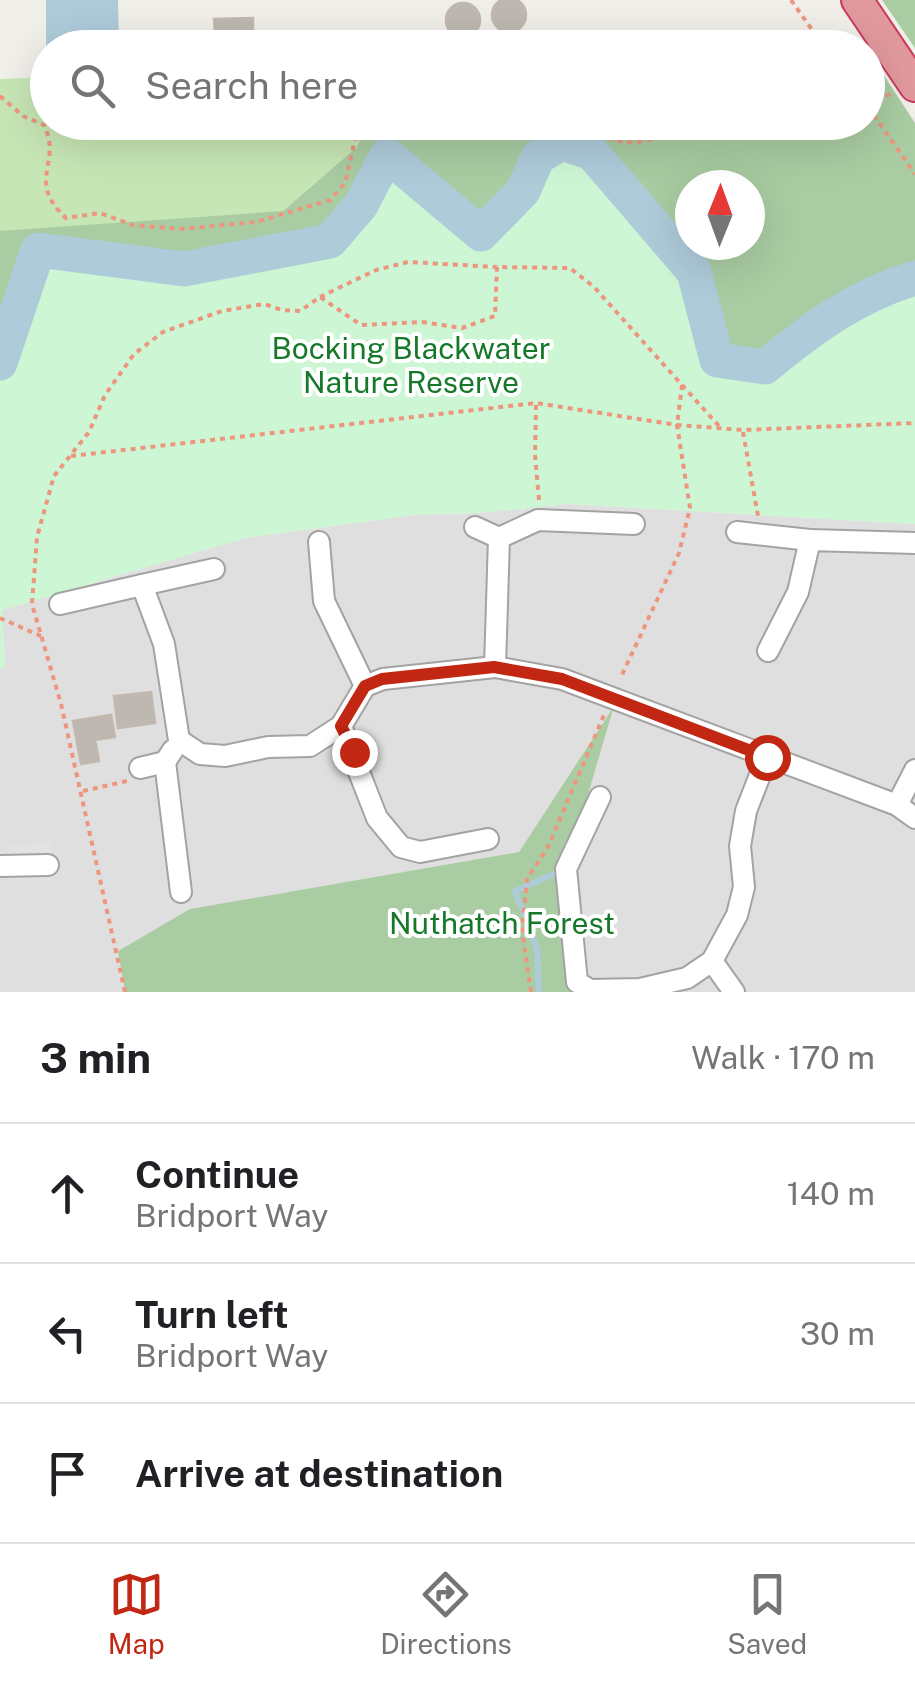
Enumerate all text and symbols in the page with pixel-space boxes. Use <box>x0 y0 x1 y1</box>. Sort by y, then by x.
search box <box>30 30 885 140</box>
icon: search <box>65 58 120 113</box>
text: Search here <box>145 63 358 108</box>
north arrow <box>675 170 765 260</box>
park label: Bocking Blackwater Nature Reserve <box>271 330 551 400</box>
route end <box>332 730 378 776</box>
route start <box>745 735 791 781</box>
park label: Nuthatch Forest <box>389 905 615 941</box>
text: 3 min <box>40 1033 151 1082</box>
text: Walk · 170 m <box>691 1039 875 1076</box>
text: Continue <box>135 1152 299 1197</box>
icon: ahead <box>40 1166 95 1221</box>
text: 140 m <box>787 1175 875 1212</box>
text: Bridport Way <box>135 1197 328 1234</box>
text: Turn left <box>135 1292 289 1337</box>
icon: left <box>40 1306 95 1361</box>
text: 30 m <box>800 1315 875 1352</box>
text: Bridport Way <box>135 1337 328 1374</box>
icon: arrive <box>40 1446 95 1501</box>
text: Arrive at destination <box>135 1451 503 1496</box>
tab: Map <box>108 1567 165 1660</box>
tab: Directions <box>380 1567 512 1660</box>
tab: Saved <box>727 1567 807 1660</box>

